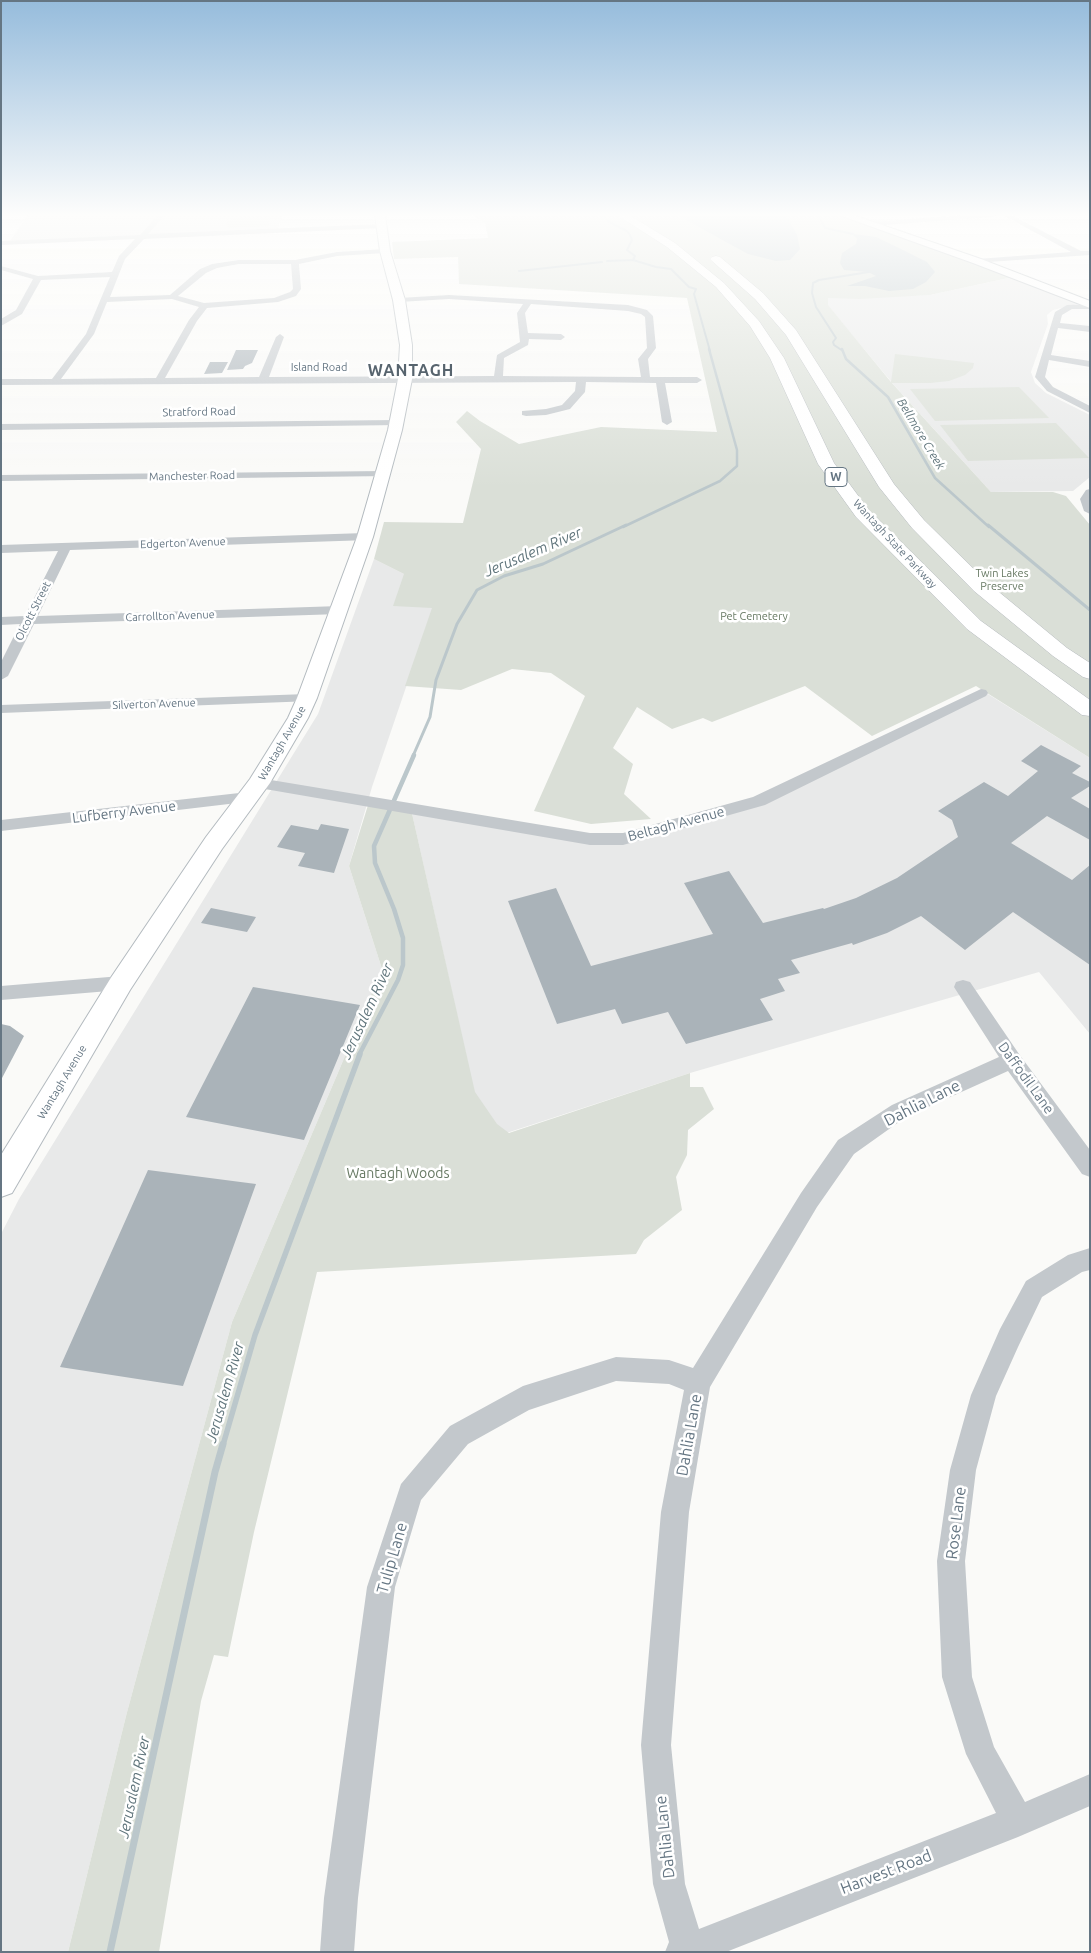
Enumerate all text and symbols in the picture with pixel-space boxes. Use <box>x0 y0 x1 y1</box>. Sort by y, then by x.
street label: Island Road <box>291 360 347 374</box>
district label: WANTAGH <box>367 361 455 381</box>
water label: Bellmore Creek <box>894 396 948 472</box>
street label: Stratford Road <box>162 405 236 419</box>
road number: W <box>825 468 847 487</box>
street label: Manchester Road <box>149 469 235 483</box>
street label: Wantagh State Parkway <box>850 497 940 591</box>
water label: Jerusalem River <box>482 523 584 581</box>
street label: Edgerton Avenue <box>140 535 226 551</box>
park label: Twin Lakes Preserve <box>976 566 1028 592</box>
street label: Olcott Street <box>12 579 54 643</box>
street label: Carrollton Avenue <box>125 608 215 624</box>
park label: Pet Cemetery <box>720 609 788 623</box>
street label: Silverton Avenue <box>112 696 196 712</box>
street label: Wantagh Avenue <box>255 703 309 783</box>
street label: Lufberry Avenue <box>71 797 177 827</box>
street label: Beltagh Avenue <box>626 803 726 845</box>
water label: Jerusalem River <box>337 960 397 1062</box>
street label: Daffodil Lane <box>994 1039 1058 1117</box>
street label: Wantagh Avenue <box>35 1043 89 1121</box>
street label: Dahlia Lane <box>881 1076 963 1130</box>
park label: Wantagh Woods <box>346 1165 450 1181</box>
water label: Jerusalem River <box>202 1340 248 1444</box>
street label: Dahlia Lane <box>672 1392 706 1478</box>
street label: Rose Lane <box>942 1486 970 1560</box>
street label: Tulip Lane <box>373 1520 411 1596</box>
water label: Jerusalem River <box>114 1734 154 1840</box>
street label: Dahlia Lane <box>651 1795 679 1879</box>
street label: Harvest Road <box>838 1846 934 1898</box>

